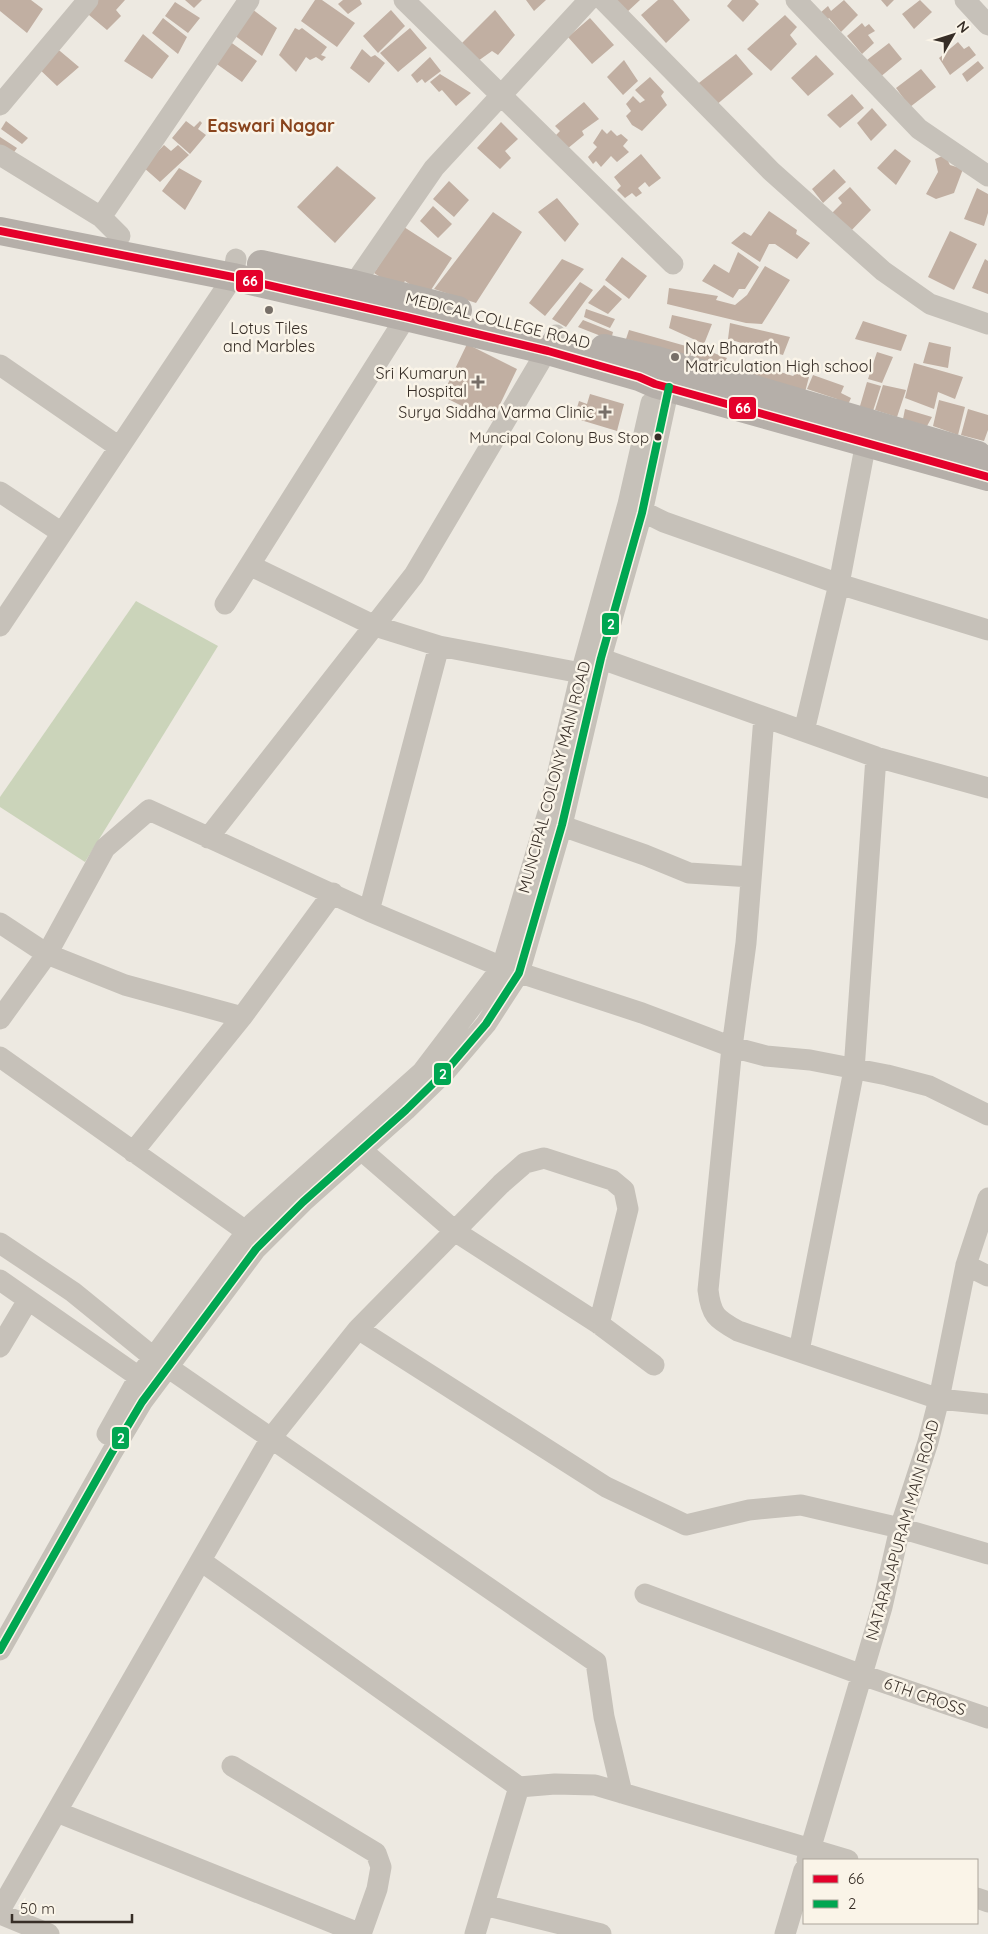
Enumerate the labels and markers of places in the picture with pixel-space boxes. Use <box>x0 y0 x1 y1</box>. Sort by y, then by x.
marker: Lotus Tiles and Marbles <box>263 304 275 316</box>
place label: Lotus Tiles and Marbles <box>223 318 315 356</box>
place label: Nav Bharath Matriculation High school <box>685 338 872 376</box>
marker: Nav Bharath Matriculation High school <box>669 351 681 363</box>
place label: Sri Kumarun Hospital <box>376 363 467 401</box>
marker: Sri Kumarun Hospital <box>471 375 485 389</box>
place label: Surya Siddha Varma Clinic <box>398 402 594 422</box>
marker: Surya Siddha Varma Clinic <box>598 405 612 419</box>
place label: Muncipal Colony Bus Stop <box>469 428 649 447</box>
marker: Muncipal Colony Bus Stop <box>653 432 663 442</box>

